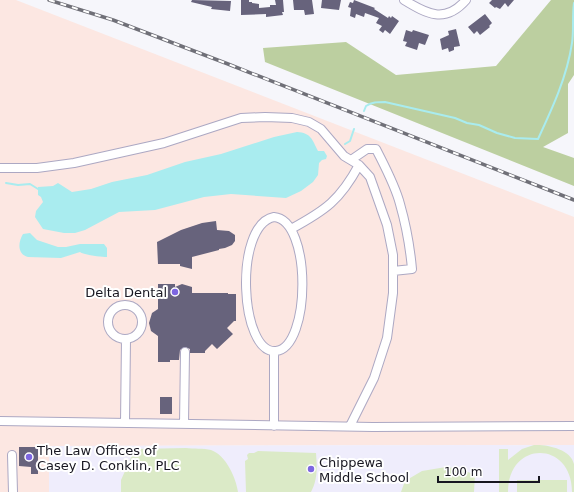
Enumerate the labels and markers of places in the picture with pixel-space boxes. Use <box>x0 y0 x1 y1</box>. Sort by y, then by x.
place label: Delta Dental <box>85 285 167 300</box>
marker: Delta Dental <box>170 287 180 297</box>
place label: The Law Offices of Casey D. Conklin, PLC <box>36 443 180 473</box>
marker: The Law Offices of Casey D. Conklin, PLC <box>24 452 34 462</box>
place label: Chippewa Middle School <box>319 455 409 485</box>
marker: Chippewa Middle School <box>306 464 316 474</box>

